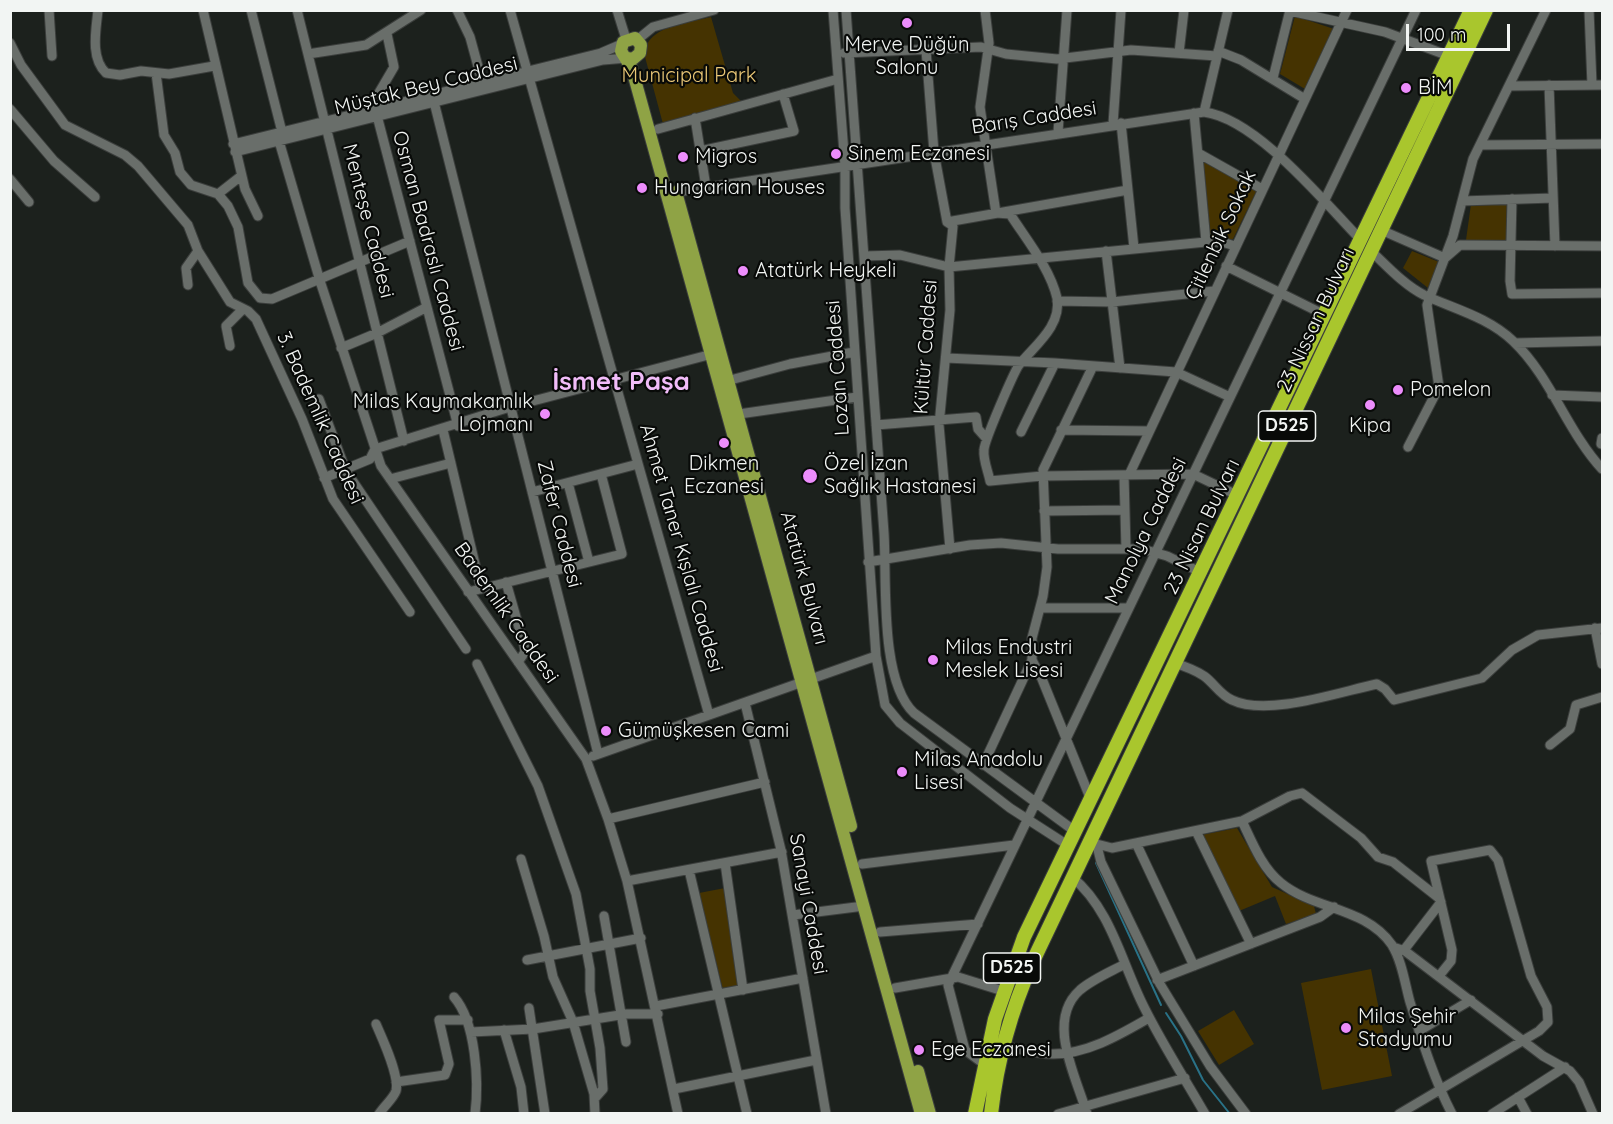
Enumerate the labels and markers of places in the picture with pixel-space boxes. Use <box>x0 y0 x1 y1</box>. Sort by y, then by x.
marker: Merve Düğün Salonu <box>900 16 914 30</box>
place label: Merve Düğün Salonu <box>845 33 969 80</box>
place label: BİM <box>1418 76 1453 100</box>
marker: BİM <box>1399 81 1413 95</box>
place label: Sinem Eczanesi <box>848 142 990 166</box>
place label: Migros <box>695 145 757 169</box>
marker: Sinem Eczanesi <box>829 147 843 161</box>
marker: Migros <box>676 150 690 164</box>
place label: Hungarian Houses <box>654 176 825 200</box>
marker: Hungarian Houses <box>635 181 649 195</box>
place label: Atatürk Heykeli <box>755 259 896 283</box>
marker: Atatürk Heykeli <box>736 264 750 278</box>
place label: Pomelon <box>1410 378 1491 402</box>
marker: Pomelon <box>1391 383 1405 397</box>
place label: Milas Kaymakamlık Lojmanı <box>353 390 533 437</box>
marker: Kipa <box>1363 398 1377 412</box>
marker: Milas Kaymakamlık Lojmanı <box>538 407 552 421</box>
place label: Kipa <box>1349 414 1391 438</box>
marker: Dikmen Eczanesi <box>717 436 731 450</box>
place label: Dikmen Eczanesi <box>684 452 764 499</box>
place label: Özel İzan Sağlık Hastanesi <box>824 452 976 499</box>
marker: Özel İzan Sağlık Hastanesi <box>801 467 819 485</box>
place label: Milas Endustri Meslek Lisesi <box>945 636 1072 683</box>
marker: Milas Endustri Meslek Lisesi <box>926 653 940 667</box>
place label: Gümüşkesen Cami <box>618 719 789 743</box>
marker: Gümüşkesen Cami <box>599 724 613 738</box>
place label: Milas Anadolu Lisesi <box>914 748 1043 795</box>
marker: Milas Anadolu Lisesi <box>895 765 909 779</box>
place label: Milas Şehir Stadyumu <box>1358 1005 1456 1052</box>
marker: Milas Şehir Stadyumu <box>1339 1021 1353 1035</box>
place label: Ege Eczanesi <box>931 1038 1051 1062</box>
marker: Ege Eczanesi <box>912 1043 926 1057</box>

